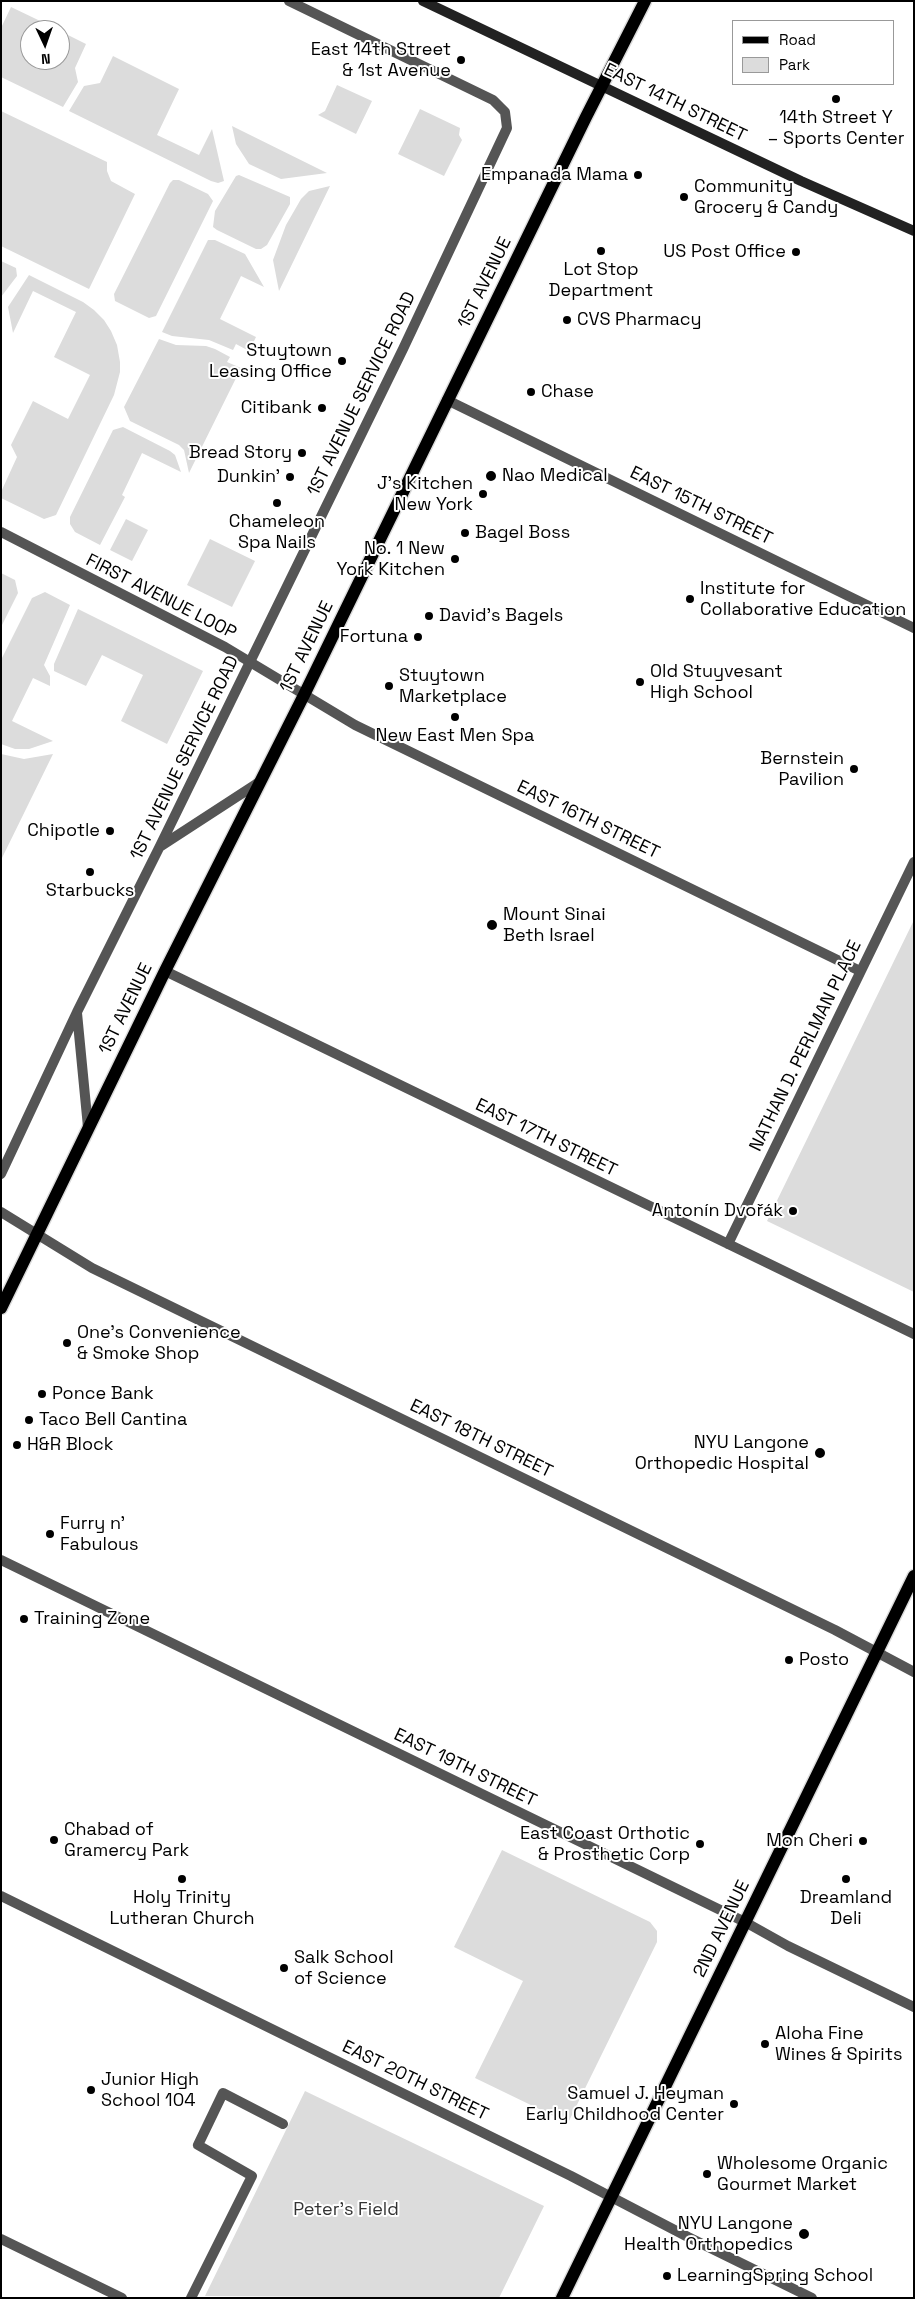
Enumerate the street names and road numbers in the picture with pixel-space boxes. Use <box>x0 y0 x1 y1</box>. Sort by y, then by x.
street label: EAST 14TH STREET <box>600 59 750 147</box>
street label: 1ST AVENUE <box>454 234 516 332</box>
street label: 1ST AVENUE SERVICE ROAD <box>303 288 421 500</box>
street label: EAST 15TH STREET <box>626 462 776 550</box>
street label: FIRST AVENUE LOOP <box>82 550 240 644</box>
street label: 1ST AVENUE <box>276 598 338 696</box>
street label: 1ST AVENUE SERVICE ROAD <box>126 652 244 864</box>
street label: EAST 16TH STREET <box>513 776 663 864</box>
street label: NATHAN D. PERLMAN PLACE <box>745 937 867 1155</box>
street label: 1ST AVENUE <box>95 960 157 1058</box>
street label: EAST 17TH STREET <box>472 1094 620 1182</box>
street label: EAST 18TH STREET <box>406 1395 556 1483</box>
street label: EAST 19TH STREET <box>390 1724 540 1812</box>
street label: 2ND AVENUE <box>689 1877 755 1981</box>
street label: EAST 20TH STREET <box>338 2036 492 2126</box>

